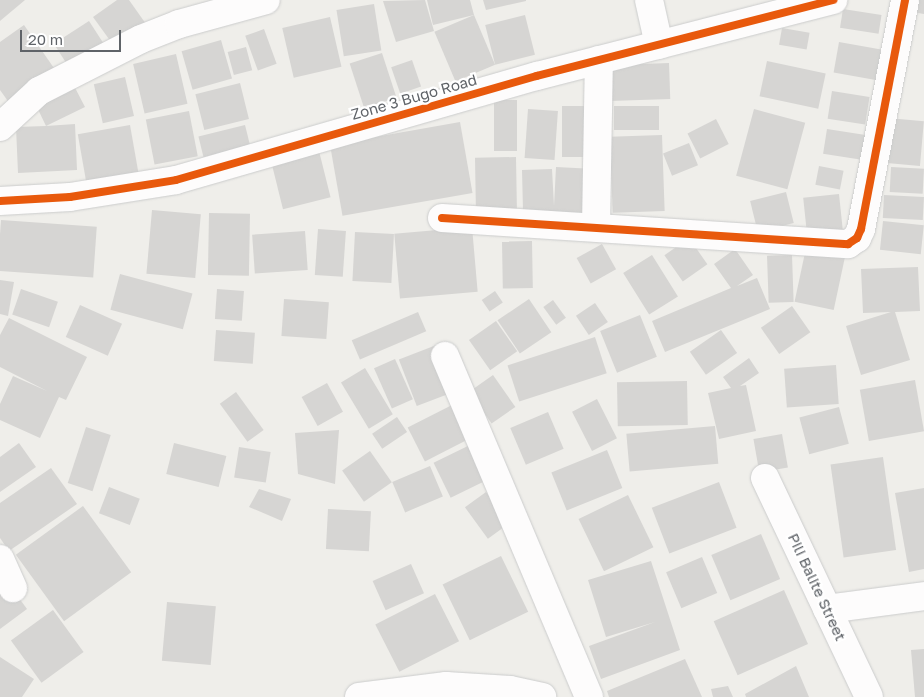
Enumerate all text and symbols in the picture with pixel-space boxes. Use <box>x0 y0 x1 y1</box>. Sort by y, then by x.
scale bar <box>22 20 124 52</box>
text: 20 m <box>28 30 63 48</box>
street label: Zone 3 Bugo Road <box>349 70 479 124</box>
street label: Pili Balite Street <box>784 530 850 644</box>

